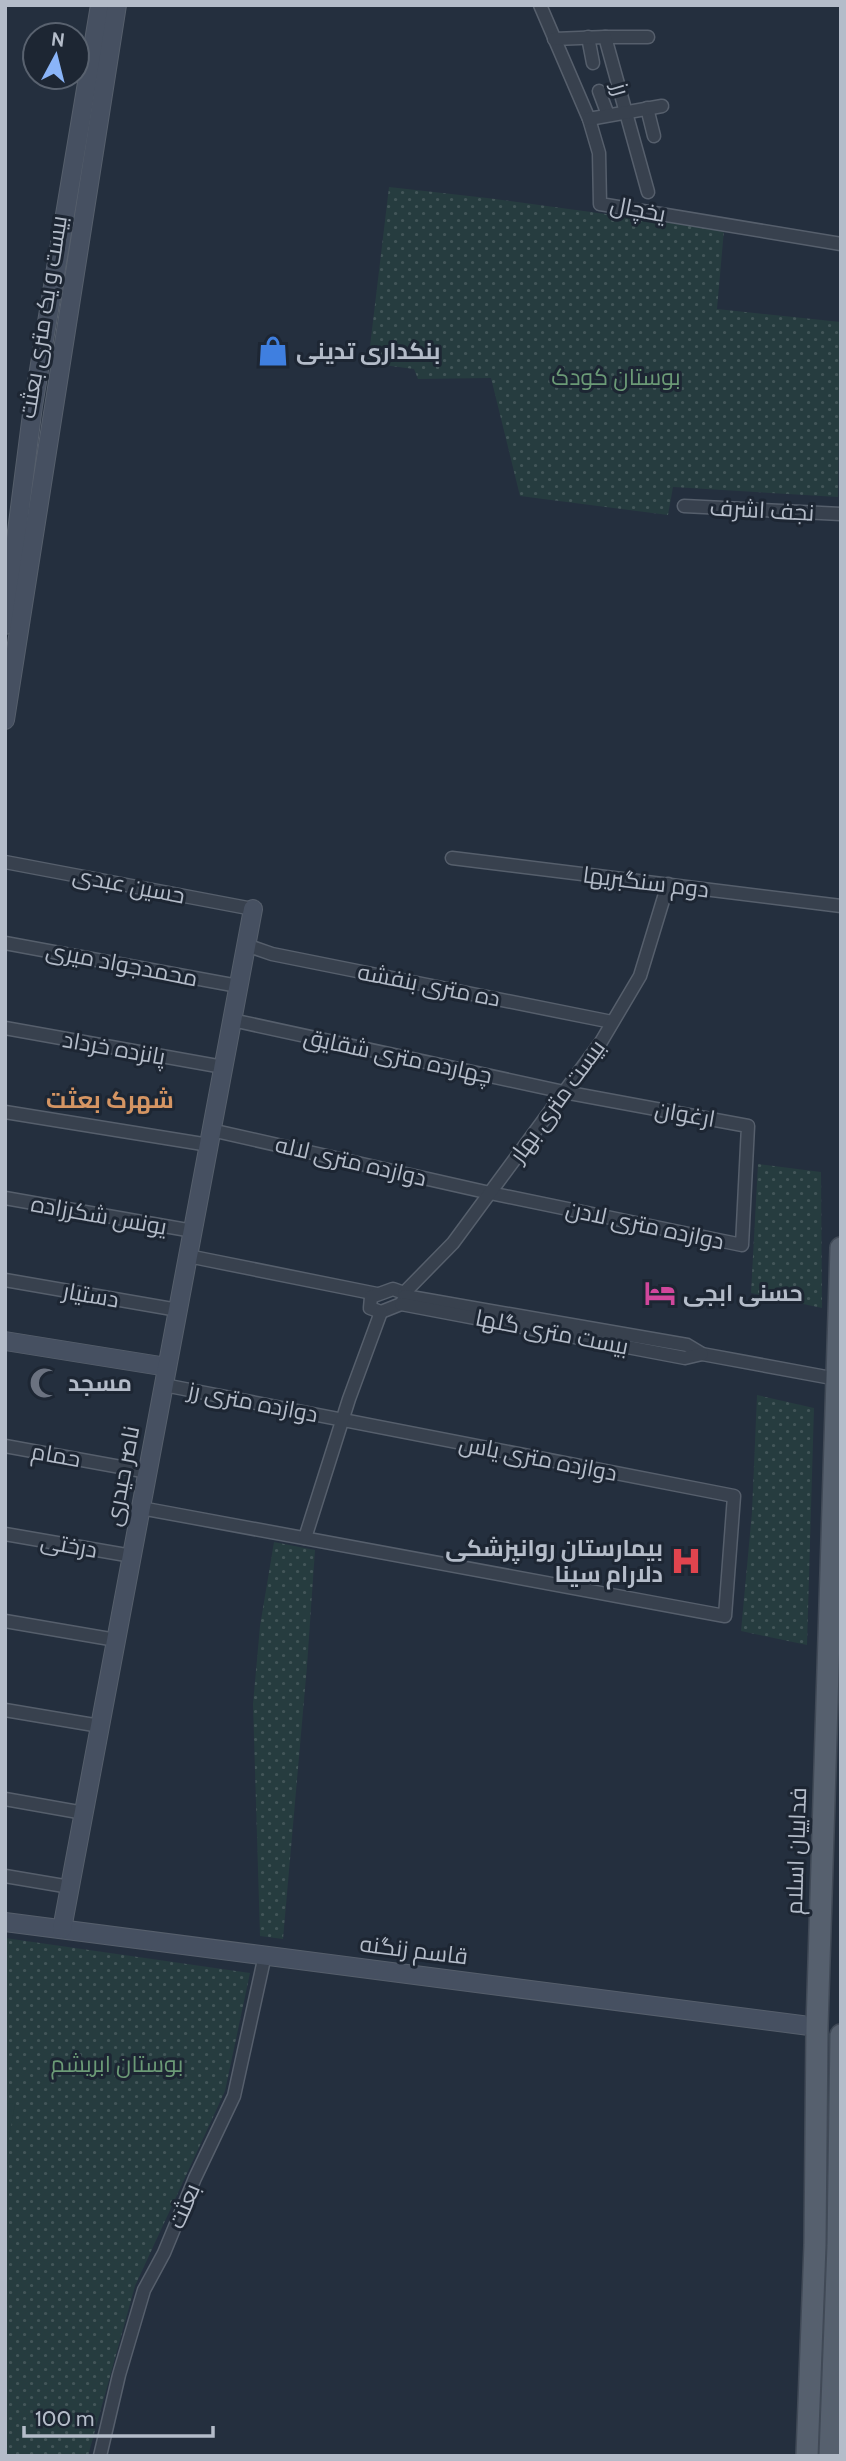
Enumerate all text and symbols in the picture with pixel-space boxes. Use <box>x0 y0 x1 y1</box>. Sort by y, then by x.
north arrow <box>21 21 91 91</box>
text: N <box>50 27 66 52</box>
street label: رز <box>605 77 636 99</box>
street label: یخچال <box>608 190 668 229</box>
street label: بیست و یک متری بعثت <box>13 214 73 420</box>
shop icon: بنکداری تدینی <box>256 334 290 368</box>
place label: بنکداری تدینی <box>296 337 440 365</box>
park label: بوستان کودک <box>551 363 681 391</box>
street label: نجف اشرف <box>709 493 815 527</box>
street label: حسین عبدی <box>70 860 188 910</box>
street label: دوم سنگبریها <box>581 860 711 906</box>
street label: محمدجواد میری <box>44 936 200 992</box>
street label: ده متری بنفشه <box>355 957 503 1013</box>
street label: چهارده متری شقایق <box>301 1022 495 1091</box>
street label: پانزده خرداد <box>60 1025 168 1072</box>
street label: بیست متری بهار <box>502 1034 611 1170</box>
district label: شهرک بعثت <box>46 1085 174 1114</box>
street label: ارغوان <box>653 1095 717 1133</box>
street label: دوازده متری لاله <box>273 1130 429 1192</box>
street label: یونس شکرزاده <box>29 1189 169 1241</box>
street label: دوازده متری لادن <box>563 1195 727 1255</box>
street label: دستیار <box>59 1276 121 1314</box>
hotel icon: حسنی ابجی <box>643 1276 677 1310</box>
place label: حسنی ابجی <box>683 1279 803 1307</box>
street label: بیست متری گلها <box>473 1303 631 1361</box>
mosque icon: مسجد <box>28 1366 62 1400</box>
place label: مسجد <box>68 1369 132 1397</box>
street label: دوازده متری رز <box>184 1375 320 1428</box>
street label: ناصر حیدری <box>99 1423 145 1529</box>
street label: دوازده متری یاس <box>457 1429 619 1487</box>
street label: حمام <box>29 1437 83 1475</box>
street label: درختی <box>38 1526 100 1564</box>
place label: بیمارستان روانپزشکی دلارام سینا <box>445 1534 663 1590</box>
hospital icon: بیمارستان روانپزشکی دلارام سینا <box>669 1544 703 1578</box>
street label: فداییان اسلام <box>780 1787 814 1915</box>
street label: قاسم زنگنه <box>358 1929 470 1973</box>
park label: بوستان ابریشم <box>51 2050 183 2080</box>
street label: بعثت <box>162 2179 206 2233</box>
scale bar <box>24 2394 214 2438</box>
text: 100 m <box>35 2406 94 2431</box>

